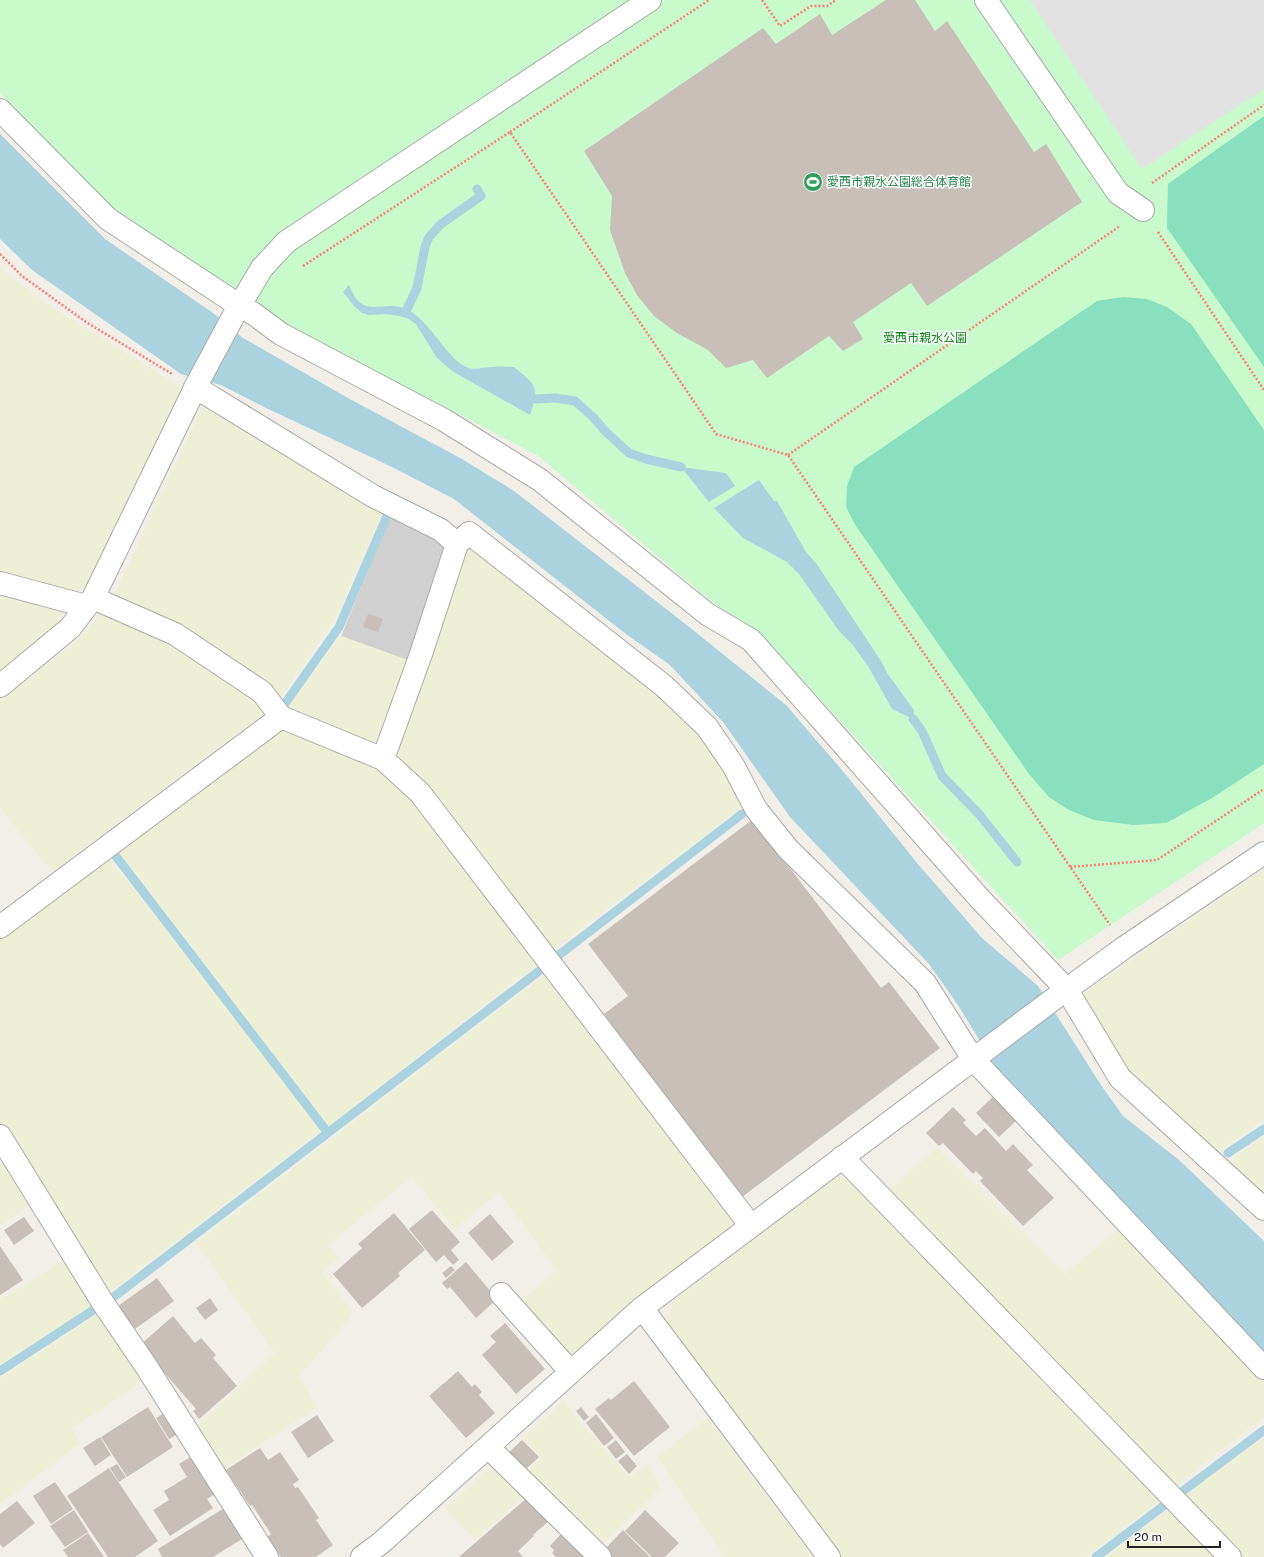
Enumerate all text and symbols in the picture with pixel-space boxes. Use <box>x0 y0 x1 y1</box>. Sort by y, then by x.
sports icon: 愛西市親水公園総合体育館 <box>802 171 824 193</box>
place label: 愛西市親水公園総合体育館 <box>827 175 971 189</box>
park label: 愛西市親水公園 <box>883 331 967 345</box>
scale bar <box>1128 1523 1220 1549</box>
text: 20 m <box>1134 1530 1162 1544</box>

